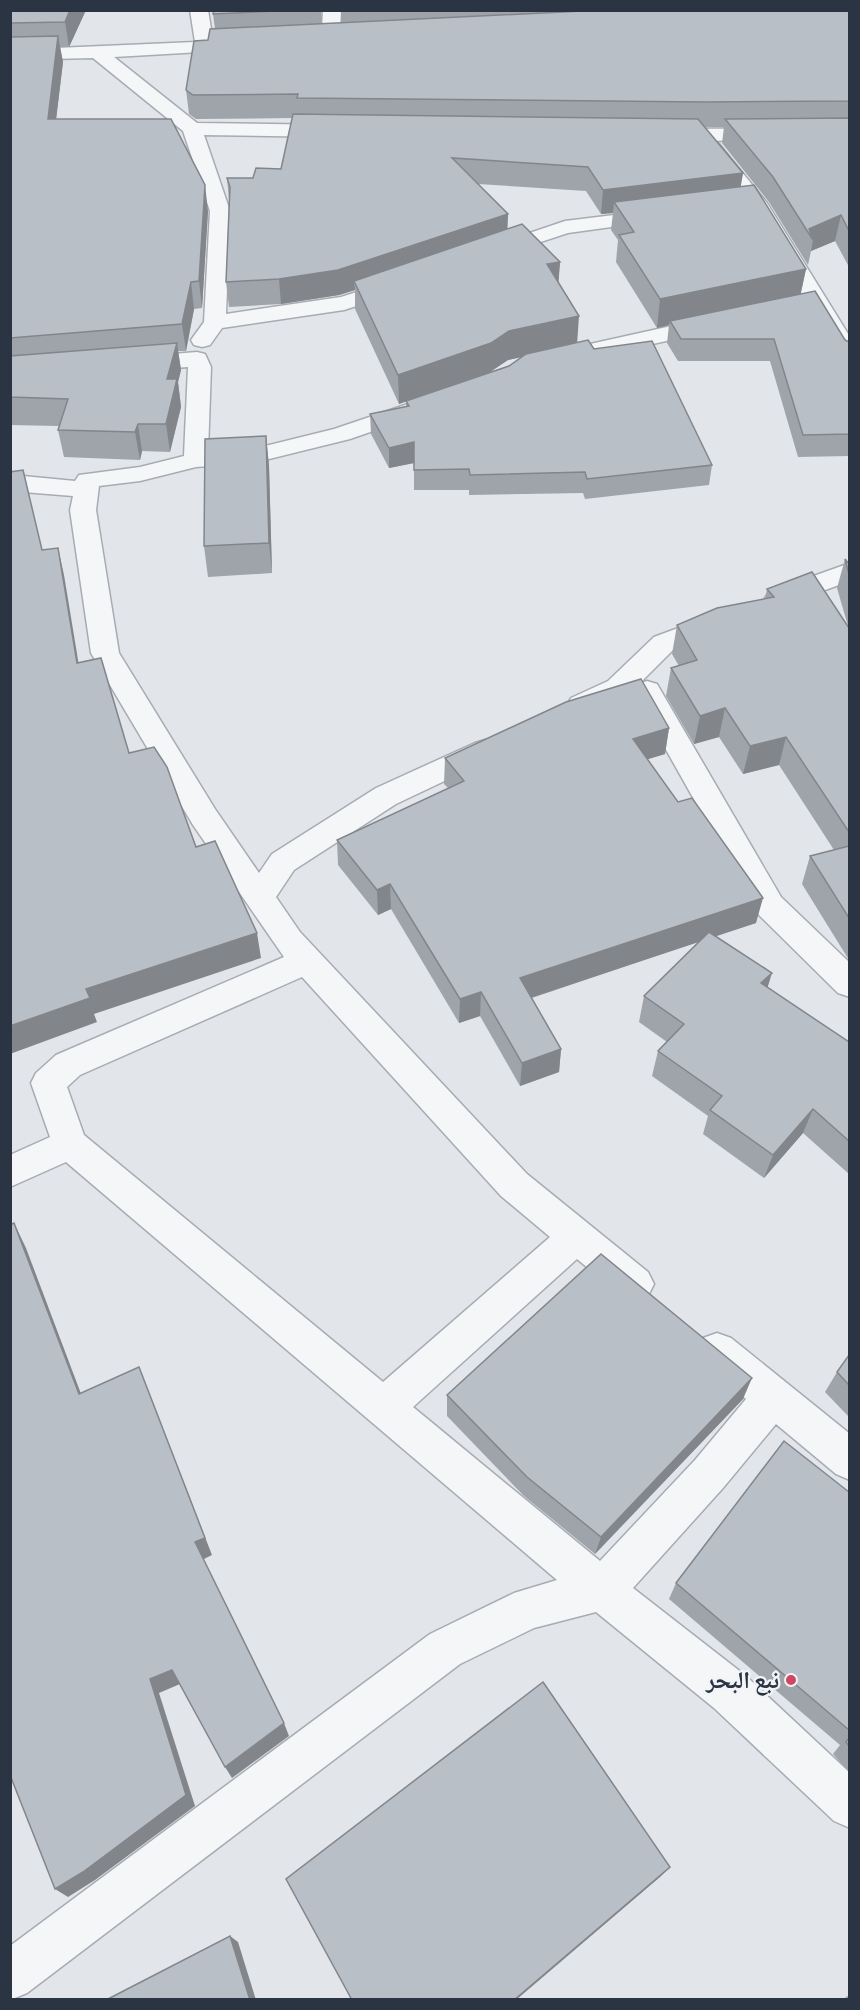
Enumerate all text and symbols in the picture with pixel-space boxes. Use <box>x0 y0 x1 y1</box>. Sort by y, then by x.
place label: نبع البحر <box>705 1666 779 1696</box>
marker: نبع البحر <box>784 1673 798 1687</box>

